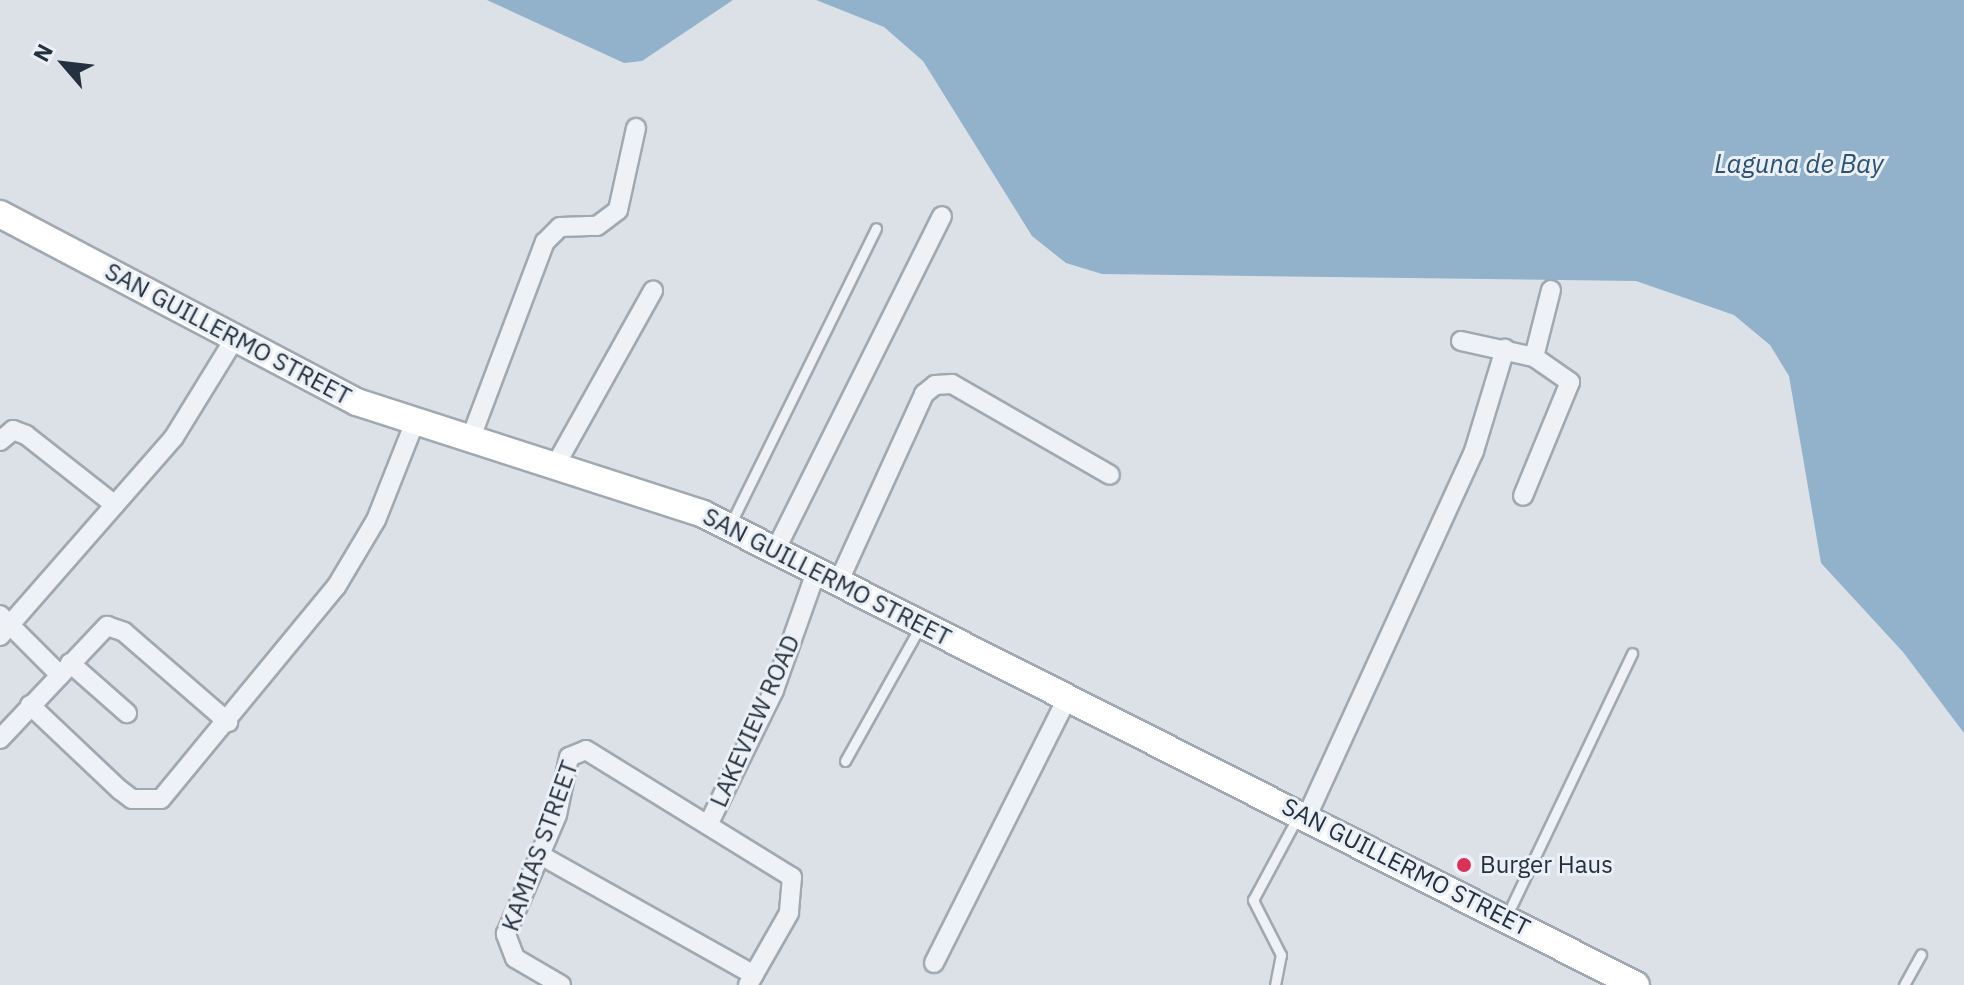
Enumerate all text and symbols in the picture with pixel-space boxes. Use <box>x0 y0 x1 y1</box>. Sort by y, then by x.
north arrow <box>24 24 104 104</box>
text: N <box>26 39 59 66</box>
water label: Laguna de Bay <box>1714 148 1884 180</box>
street label: SAN GUILLERMO STREET <box>100 257 356 411</box>
street label: SAN GUILLERMO STREET <box>698 502 956 652</box>
street label: LAKEVIEW ROAD <box>704 630 806 812</box>
street label: KAMIAS STREET <box>496 757 584 935</box>
street label: SAN GUILLERMO STREET <box>1277 792 1535 942</box>
place label: Burger Haus <box>1480 851 1613 879</box>
marker: Burger Haus <box>1455 856 1473 874</box>

